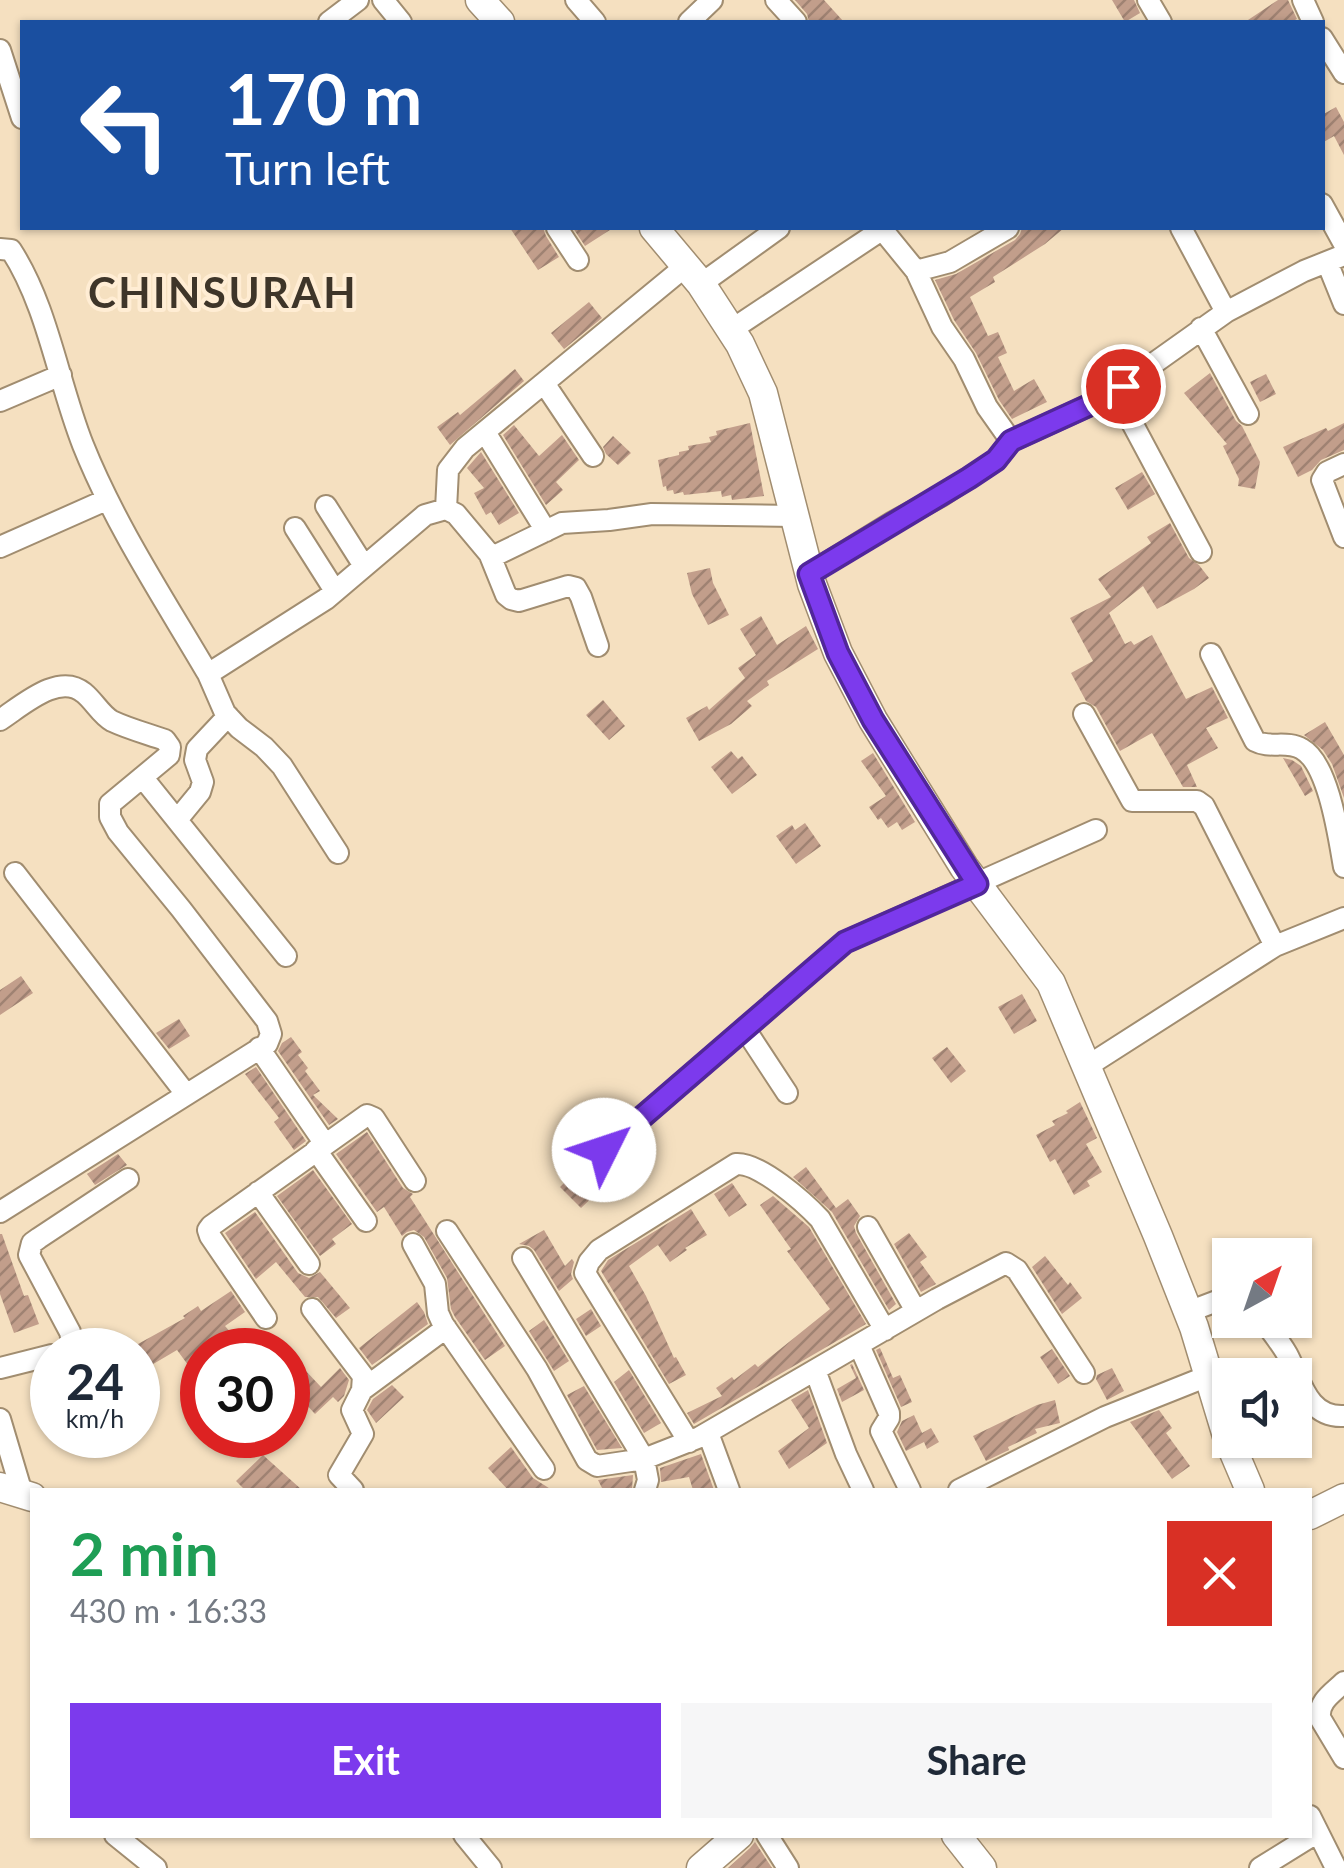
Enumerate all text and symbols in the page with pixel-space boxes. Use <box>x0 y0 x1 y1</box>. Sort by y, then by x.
text: 170 m <box>225 56 422 140</box>
icon: left <box>60 60 190 190</box>
text: Turn left <box>225 141 390 195</box>
district label: CHINSURAH <box>88 267 358 317</box>
pin <box>1081 344 1166 429</box>
icon: arrive <box>1096 359 1151 414</box>
position arrow <box>552 1098 656 1202</box>
north arrow <box>1212 1238 1312 1338</box>
map controls <box>1212 1238 1312 1458</box>
speed limit sign: 30 <box>180 1328 310 1458</box>
text: 24 <box>66 1351 124 1411</box>
button: sound <box>1212 1358 1312 1458</box>
text: km/h <box>66 1403 124 1433</box>
text: 2 min <box>70 1517 219 1589</box>
button: close <box>1167 1521 1272 1626</box>
text: 430 m · 16:33 <box>70 1591 267 1630</box>
button: Exit <box>70 1703 661 1818</box>
button: Share <box>681 1703 1272 1818</box>

